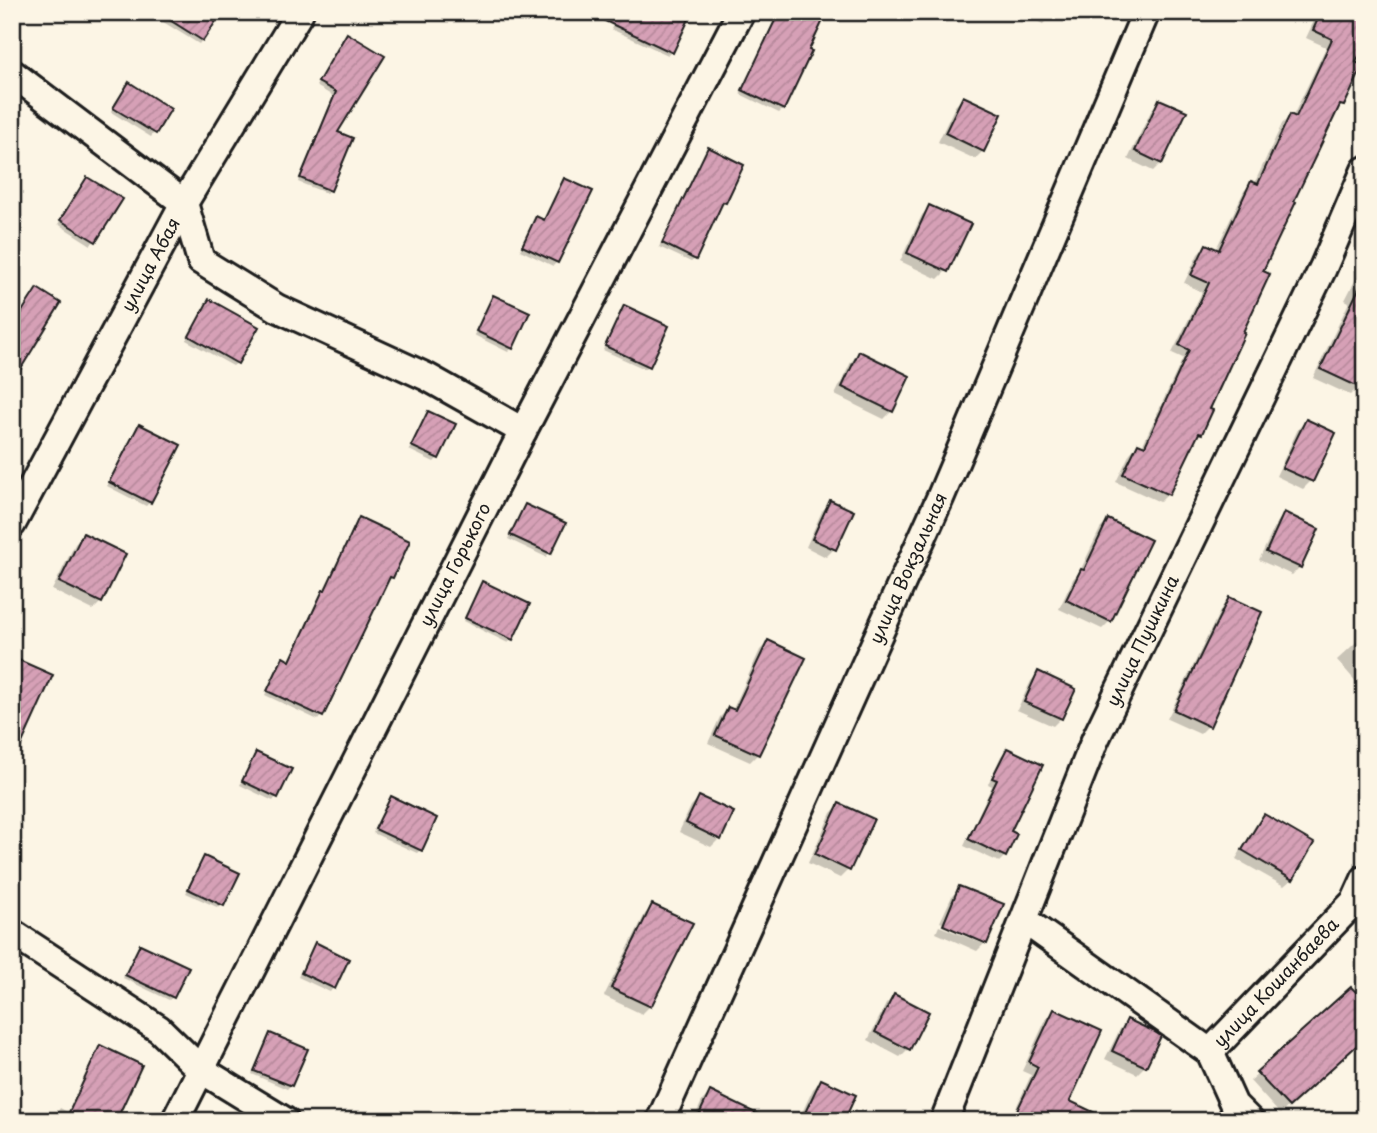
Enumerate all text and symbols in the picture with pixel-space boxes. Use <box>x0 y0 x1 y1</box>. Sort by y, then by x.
street label: улица Абая <box>113 212 186 316</box>
street label: улица Вокзальная <box>861 488 953 648</box>
street label: улица Горького <box>412 497 497 631</box>
street label: улица Пушкина <box>1098 569 1185 710</box>
street label: улица Кошанбаева <box>1206 910 1345 1053</box>

